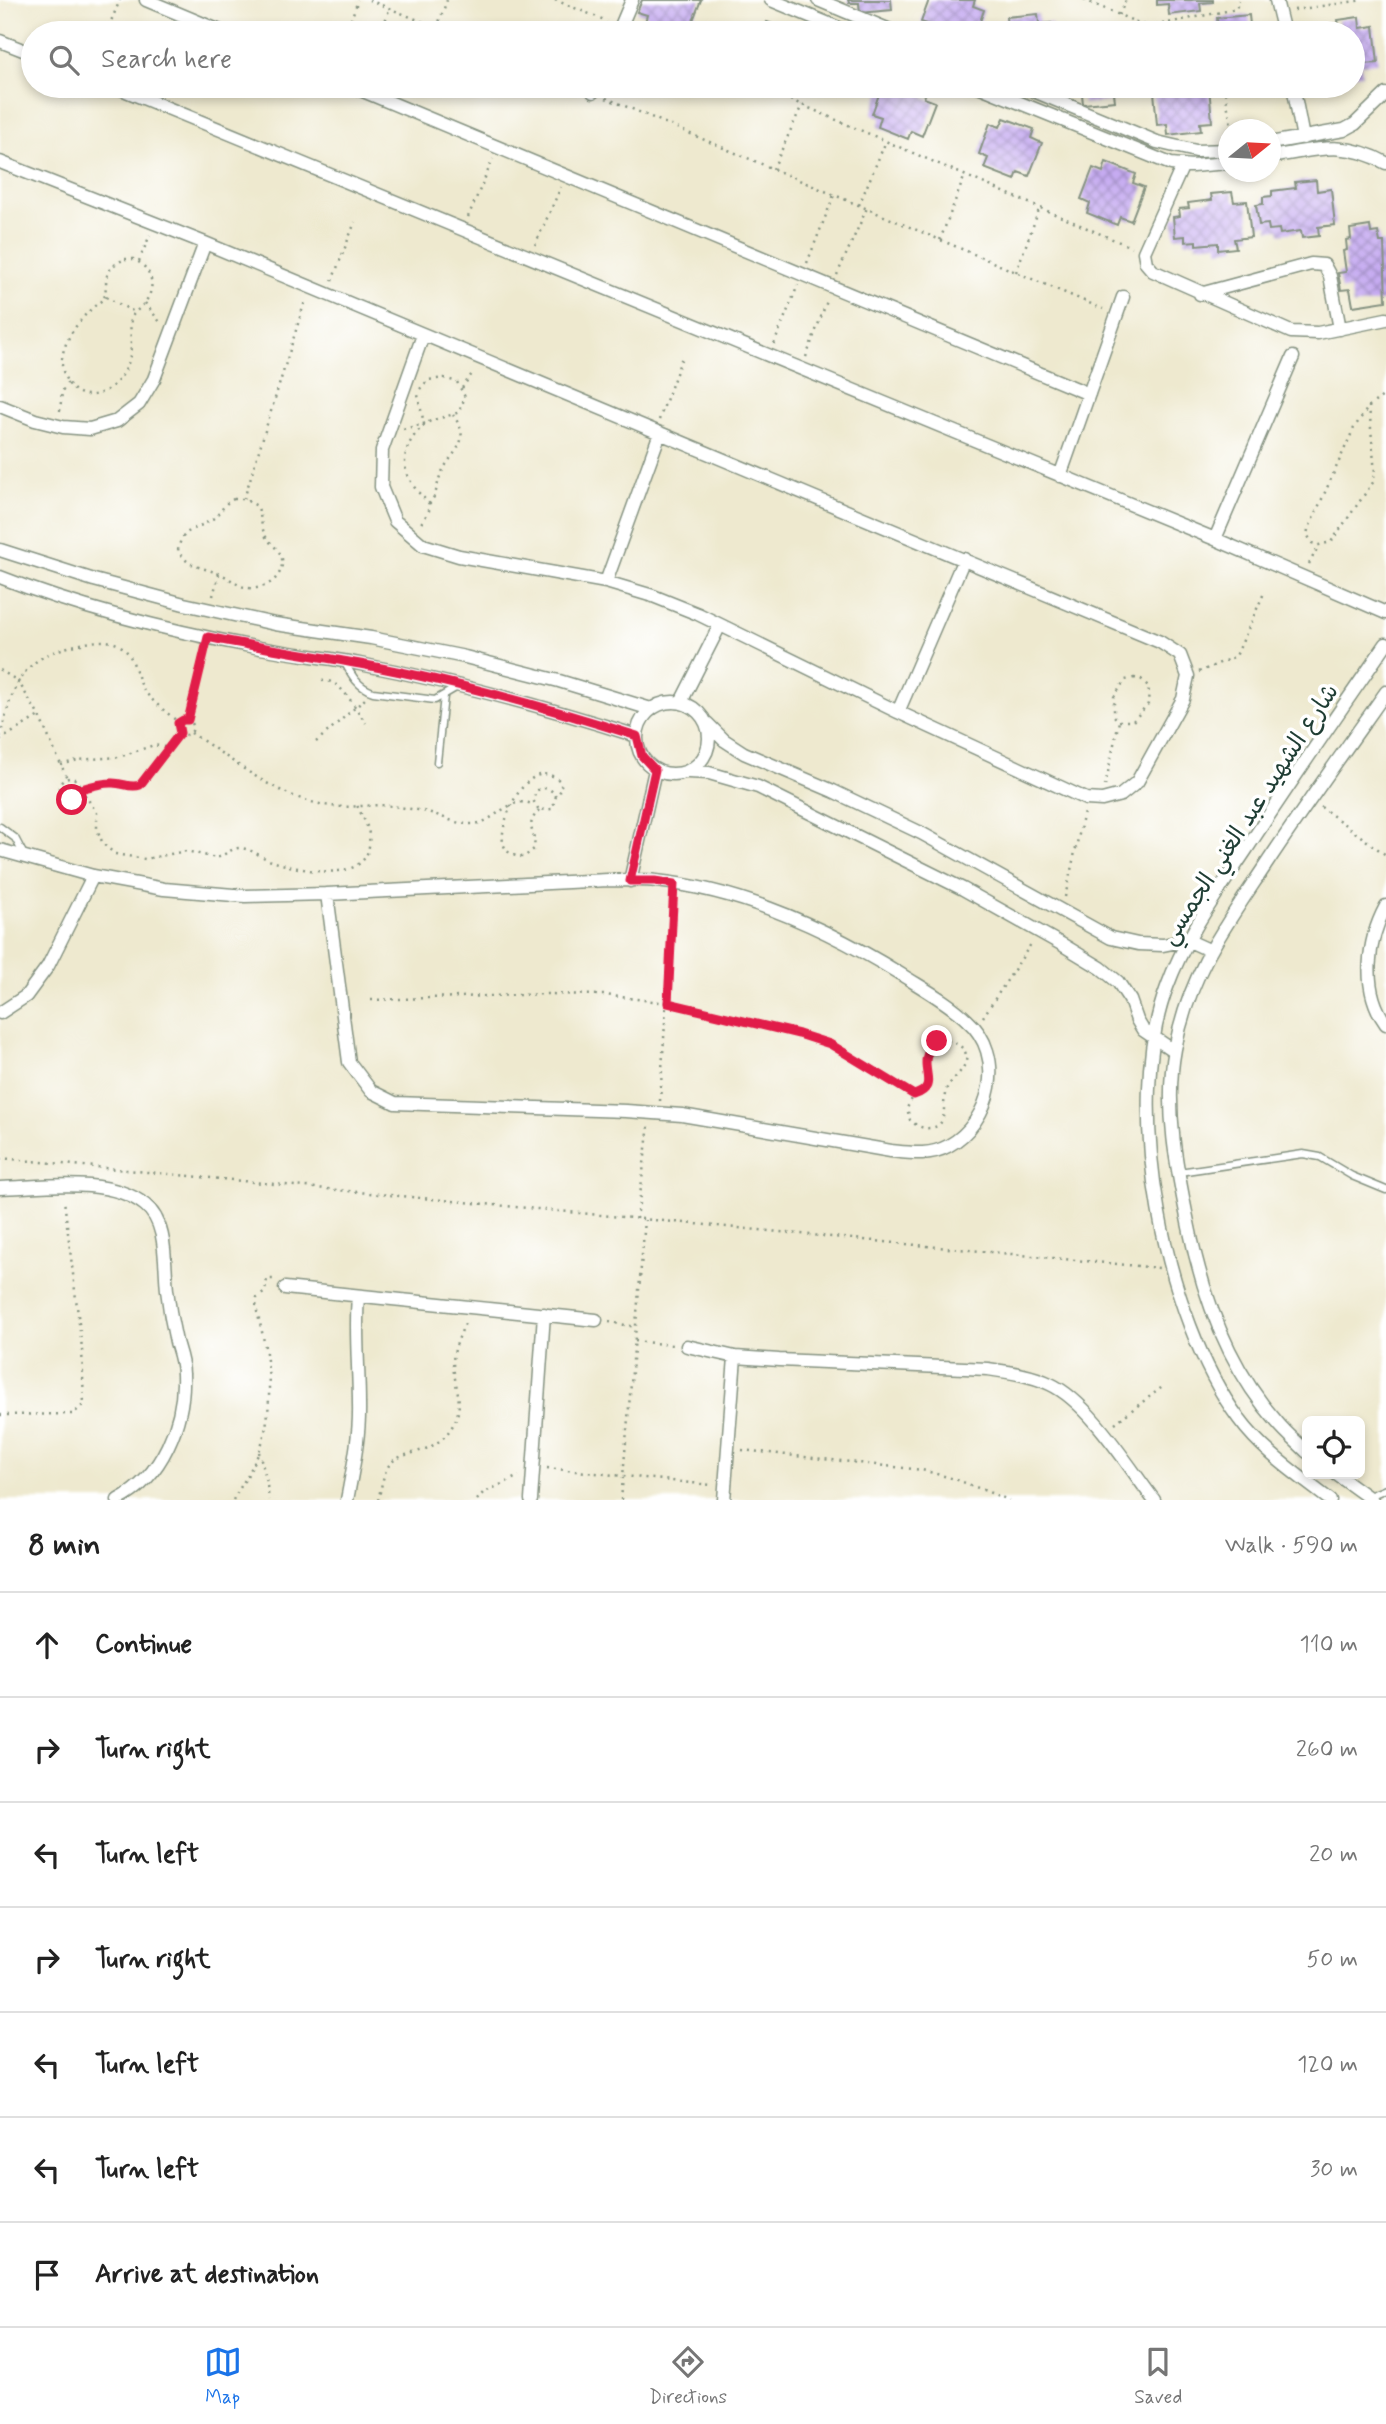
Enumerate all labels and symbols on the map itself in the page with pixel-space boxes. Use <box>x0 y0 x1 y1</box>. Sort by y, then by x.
north arrow <box>1218 119 1281 182</box>
street label: شارع الشهيد عبد الغني الجمسي <box>1154 678 1350 954</box>
route start <box>56 784 87 815</box>
route end <box>921 1025 952 1056</box>

